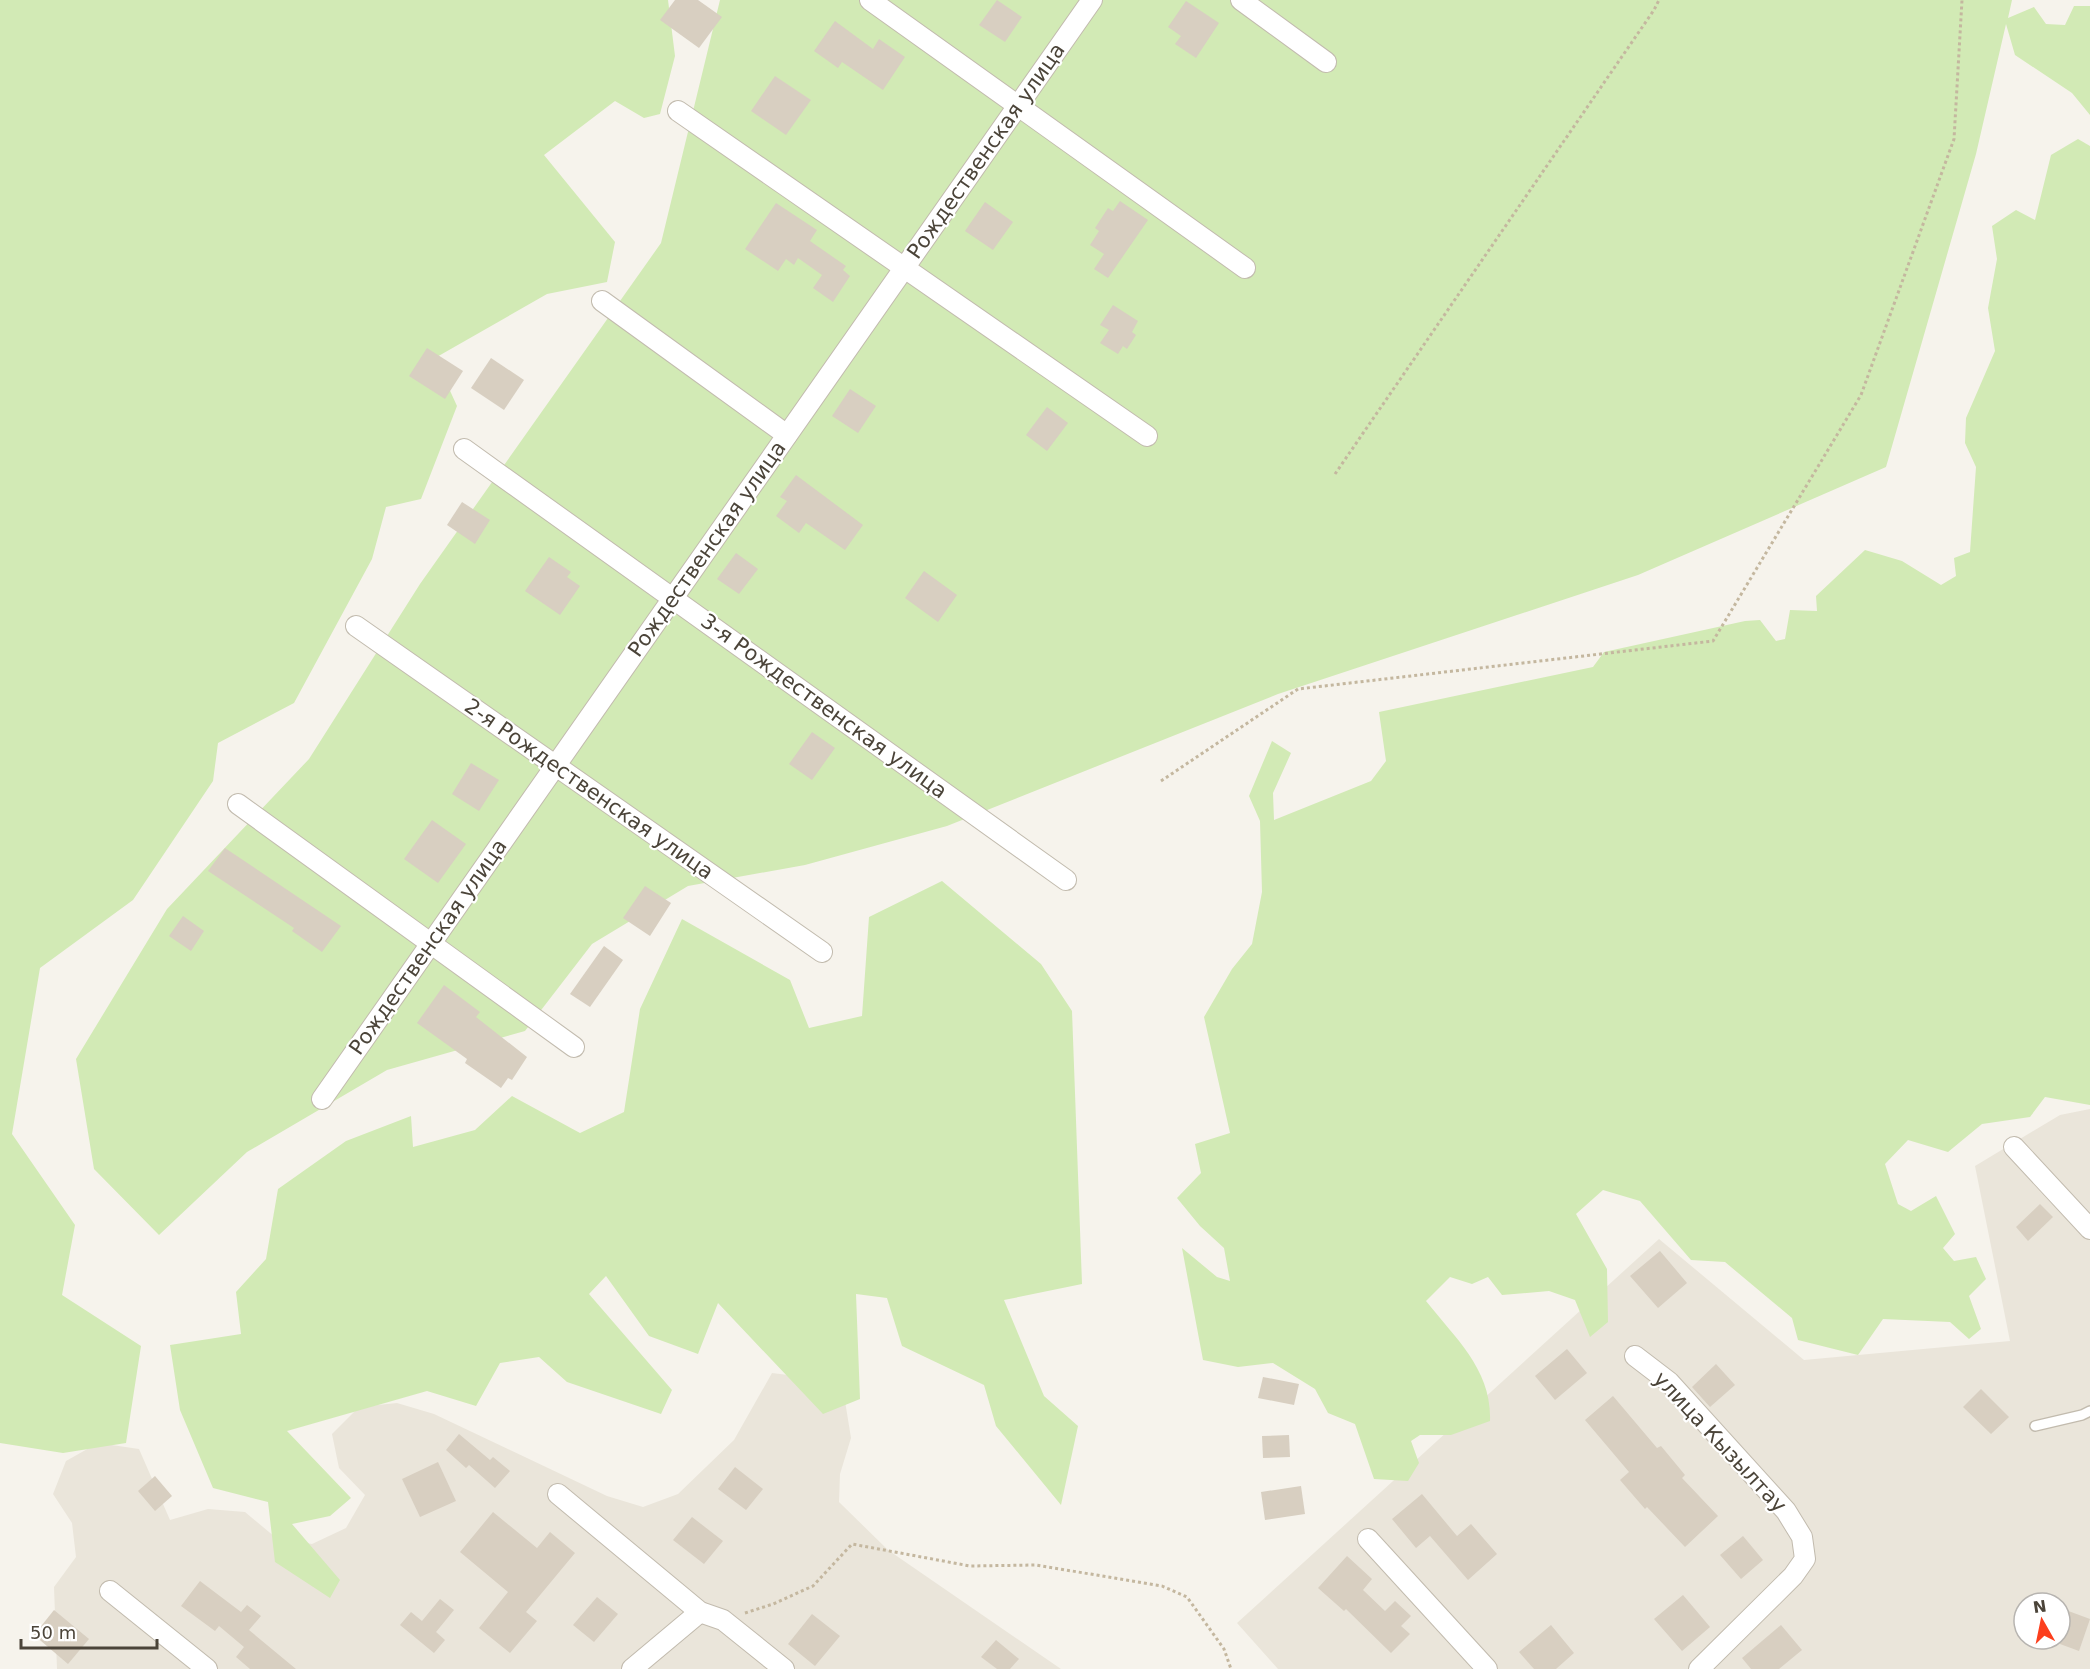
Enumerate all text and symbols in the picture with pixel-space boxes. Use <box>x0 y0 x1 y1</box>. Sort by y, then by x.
street label: Рождественская улица <box>902 39 1070 263</box>
street label: Рождественская улица <box>623 437 791 661</box>
street label: 3-я Рождественская улица <box>696 609 952 803</box>
street label: 2-я Рождественская улица <box>460 694 718 884</box>
street label: Рождественская улица <box>344 835 512 1059</box>
street label: улица Кызылтау <box>1649 1367 1791 1517</box>
north arrow <box>2012 1591 2072 1651</box>
text: N <box>2032 1596 2048 1617</box>
scale bar <box>21 1612 158 1650</box>
text: 50 m <box>30 1622 76 1643</box>

